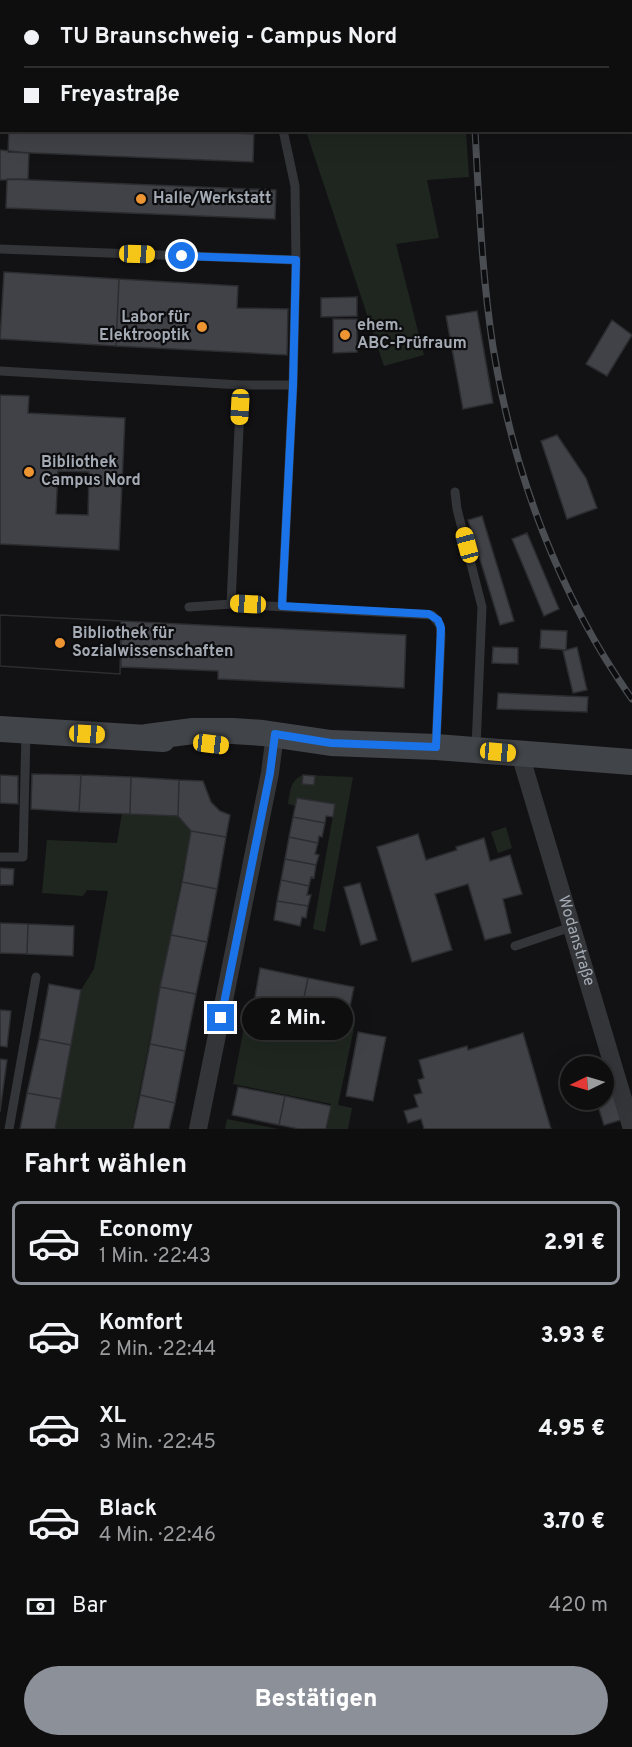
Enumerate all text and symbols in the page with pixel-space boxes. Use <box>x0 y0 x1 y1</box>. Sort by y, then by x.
text: TU Braunschweig - Campus Nord <box>60 24 397 51</box>
text: Freyastraße <box>60 82 180 109</box>
place label: Halle/Werkstatt <box>153 189 271 209</box>
marker: Halle/Werkstatt <box>134 192 148 206</box>
route start <box>168 242 195 269</box>
car <box>119 244 155 264</box>
place label: Labor für Elektrooptik <box>99 308 190 346</box>
place label: ehem. ABC-Prüfraum <box>357 316 467 354</box>
marker: Labor für Elektrooptik <box>195 320 209 334</box>
marker: ehem. ABC-Prüfraum <box>338 328 352 342</box>
car <box>230 389 250 425</box>
place label: Bibliothek Campus Nord <box>41 453 141 491</box>
marker: Bibliothek Campus Nord <box>22 465 36 479</box>
car <box>454 525 480 565</box>
car <box>230 594 266 614</box>
place label: Bibliothek für Sozialwissenschaften <box>72 624 233 662</box>
marker: Bibliothek für Sozialwissenschaften <box>53 636 67 650</box>
car <box>69 724 105 744</box>
car <box>192 733 230 755</box>
car <box>479 741 517 763</box>
street label: Wodanstraße <box>553 893 599 989</box>
callout: 2 Min. <box>242 997 353 1039</box>
route end <box>207 1004 234 1031</box>
text: 2 Min. <box>269 1006 326 1032</box>
north arrow <box>560 1056 614 1110</box>
map controls <box>560 1056 614 1110</box>
text: Fahrt wählen <box>24 1148 187 1182</box>
icon: car <box>27 1216 81 1270</box>
text: Economy <box>99 1217 193 1244</box>
text: 2.91 € <box>544 1230 605 1257</box>
text: 1 Min. · 22:43 <box>99 1244 211 1270</box>
icon: car <box>27 1309 81 1363</box>
text: Komfort <box>99 1310 183 1337</box>
text: 3.93 € <box>540 1323 605 1350</box>
text: 2 Min. · 22:44 <box>99 1337 216 1363</box>
icon: car <box>27 1402 81 1456</box>
text: XL <box>99 1403 126 1430</box>
text: 4.95 € <box>539 1416 605 1443</box>
text: 3 Min. · 22:45 <box>99 1430 216 1456</box>
icon: car <box>27 1495 81 1549</box>
text: Black <box>99 1496 157 1523</box>
text: 3.70 € <box>542 1509 605 1536</box>
text: 4 Min. · 22:46 <box>99 1523 216 1549</box>
icon: cash <box>24 1590 57 1623</box>
text: Bar <box>72 1593 107 1620</box>
text: 420 m <box>549 1593 608 1619</box>
button: Bestätigen <box>24 1666 608 1735</box>

